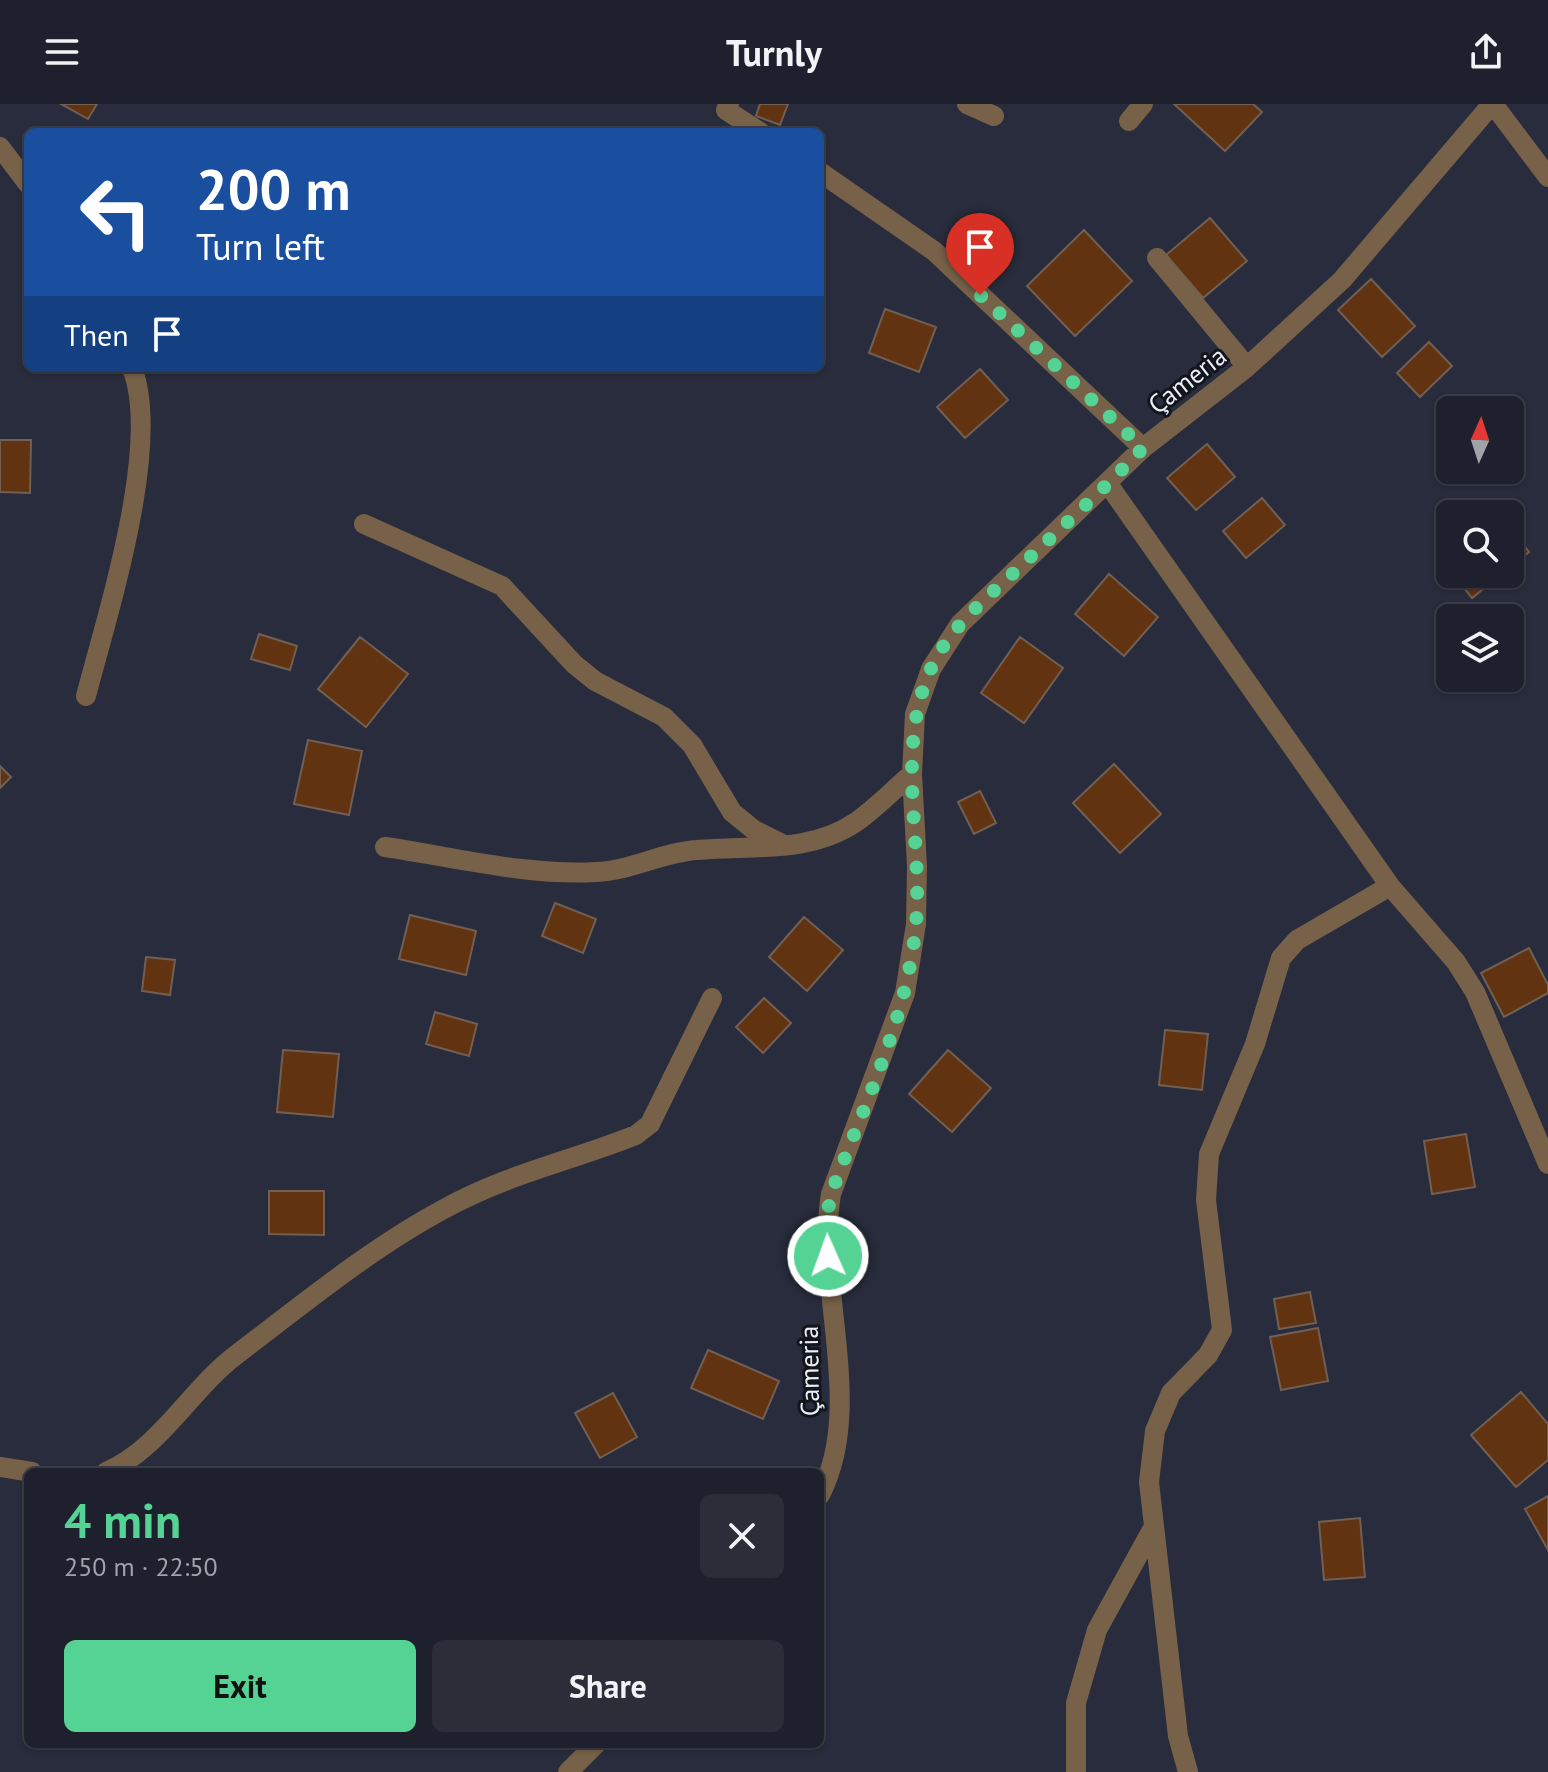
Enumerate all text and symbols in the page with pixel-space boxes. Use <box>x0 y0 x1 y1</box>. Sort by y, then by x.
text: Turnly <box>726 29 822 76</box>
icon: menu <box>40 30 84 74</box>
icon: share <box>1464 30 1508 74</box>
text: 200 m <box>196 153 351 225</box>
icon: left <box>64 160 168 264</box>
pin <box>946 213 1014 295</box>
text: Turn left <box>196 223 325 270</box>
icon: arrive <box>958 225 1002 269</box>
icon: arrive <box>145 312 189 356</box>
text: Then <box>64 315 129 354</box>
street label: Çameria <box>1141 339 1233 421</box>
north arrow <box>1436 396 1524 484</box>
map controls <box>1436 396 1524 692</box>
button: search <box>1436 500 1524 588</box>
button: layers <box>1436 604 1524 692</box>
position arrow <box>786 1214 870 1298</box>
street label: Çameria <box>792 1326 826 1416</box>
text: 4 min <box>64 1489 181 1551</box>
button: close <box>700 1494 784 1578</box>
text: 250 m · 22:50 <box>64 1550 218 1583</box>
button: Exit <box>64 1640 416 1732</box>
button: Share <box>432 1640 784 1732</box>

